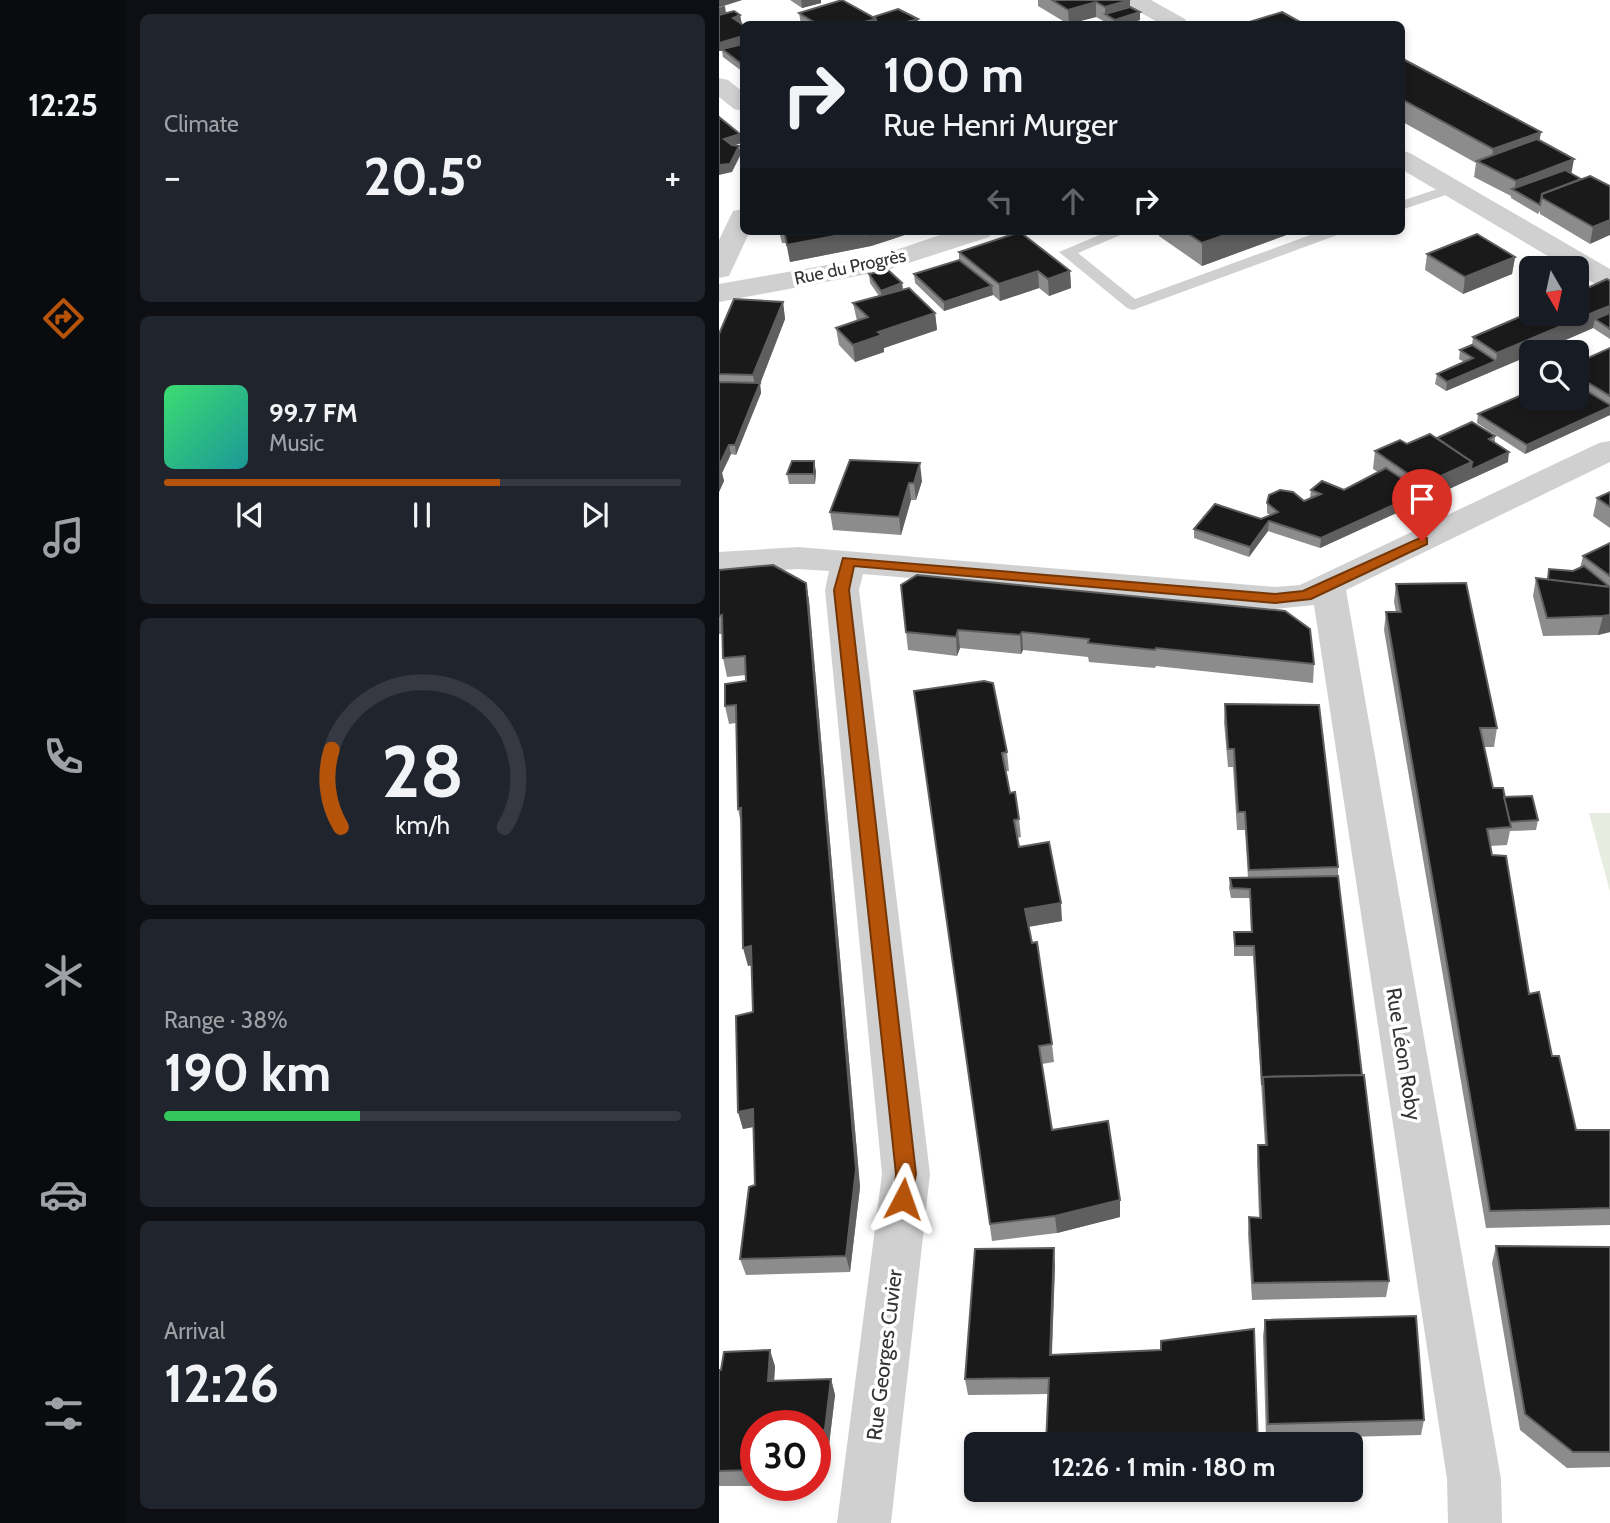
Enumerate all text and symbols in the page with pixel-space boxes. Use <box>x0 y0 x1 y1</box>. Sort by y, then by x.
text: 100 m <box>883 45 1024 104</box>
icon: right <box>768 49 859 140</box>
text: 12:25 <box>28 85 98 124</box>
text: Rue Henri Murger <box>883 105 1118 144</box>
text: Climate <box>164 110 239 138</box>
text: 20.5° <box>363 145 482 208</box>
text: − <box>164 153 181 200</box>
text: + <box>664 153 681 200</box>
icon: left <box>981 182 1019 220</box>
icon: ahead <box>1054 182 1092 220</box>
icon: right <box>1127 182 1165 220</box>
street label: Rue du Progrès <box>792 244 908 290</box>
north arrow <box>1519 256 1589 326</box>
map controls <box>1519 256 1589 410</box>
icon: directions <box>39 294 88 343</box>
button: search <box>1519 340 1589 410</box>
text: 99.7 FM <box>269 397 358 429</box>
text: Music <box>269 429 324 457</box>
pin <box>1392 469 1452 541</box>
icon: arrive <box>1403 480 1441 518</box>
icon: previous <box>231 496 269 534</box>
icon: pause <box>403 496 441 534</box>
icon: next <box>576 496 614 534</box>
icon: music <box>39 513 88 562</box>
text: 28 <box>381 728 464 816</box>
icon: phone <box>39 732 88 781</box>
text: km/h <box>395 810 450 840</box>
icon: climate <box>39 951 88 1000</box>
street label: Rue Léon Roby <box>1381 986 1427 1122</box>
text: Range · 38% <box>164 1006 288 1034</box>
text: 190 km <box>164 1041 331 1104</box>
position arrow <box>866 1162 940 1236</box>
icon: car <box>39 1170 88 1219</box>
street label: Rue Georges Cuvier <box>861 1268 907 1442</box>
text: Arrival <box>164 1317 225 1345</box>
text: 12:26 <box>164 1352 279 1415</box>
icon: filters <box>39 1389 88 1438</box>
speed limit sign: 30 <box>740 1410 831 1501</box>
text: 12:26 · 1 min · 180 m <box>1052 1451 1275 1483</box>

